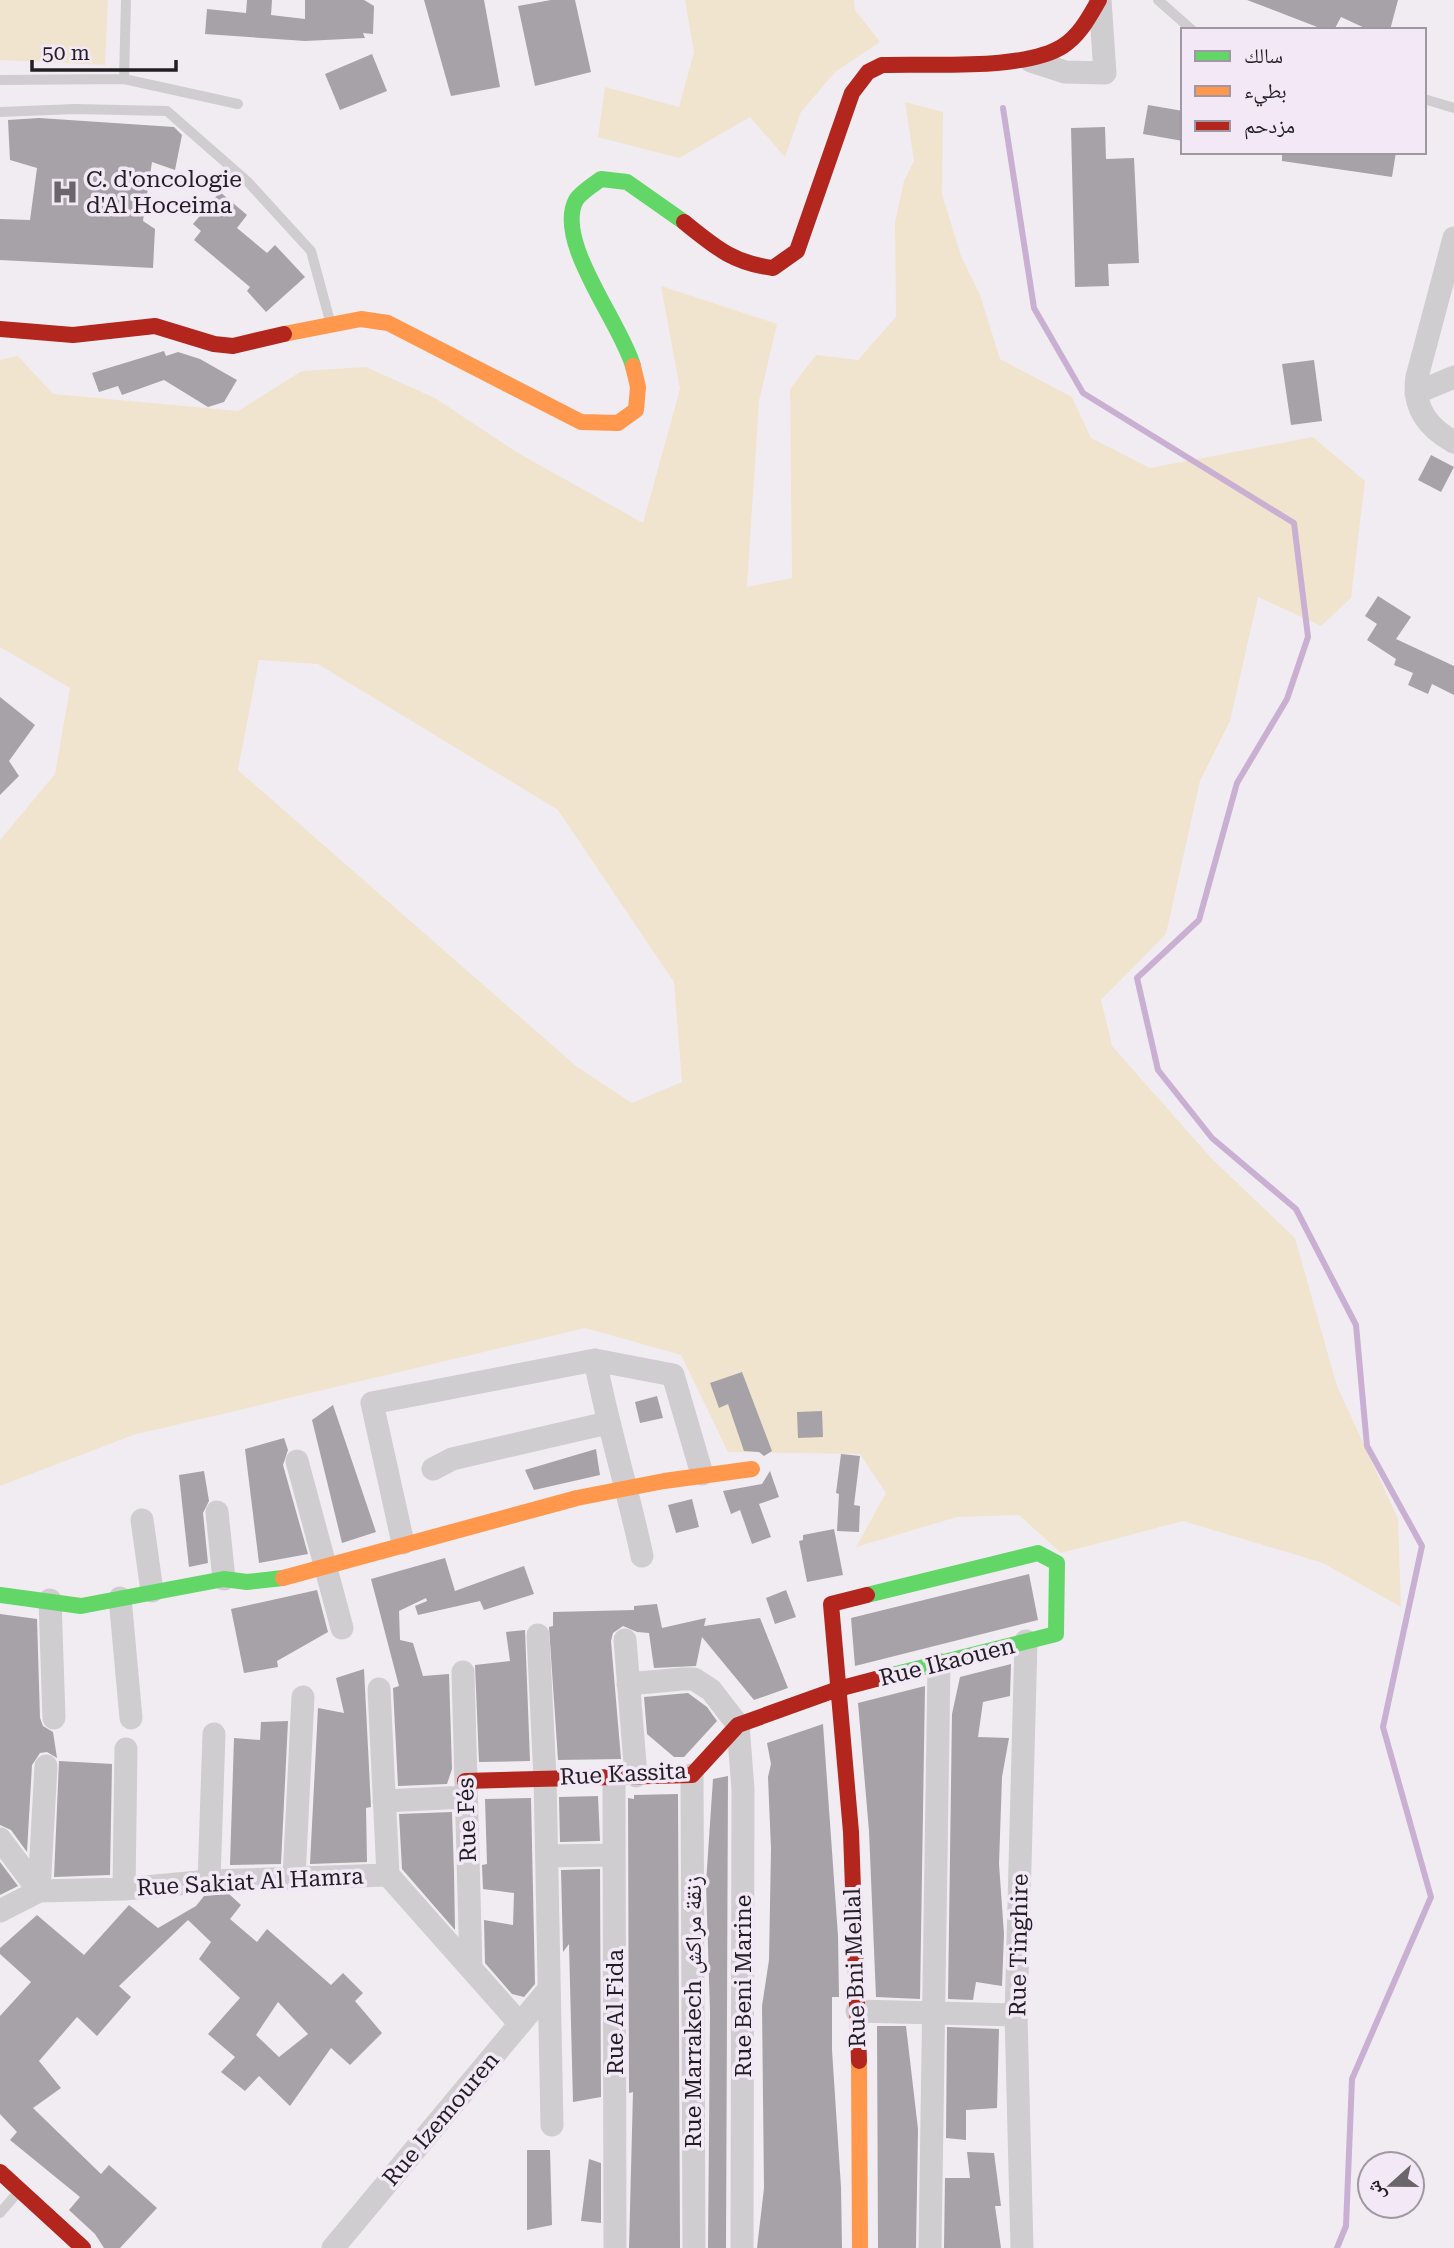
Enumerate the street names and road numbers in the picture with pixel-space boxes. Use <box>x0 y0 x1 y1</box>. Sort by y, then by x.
street label: Rue Ikaouen <box>876 1632 1018 1692</box>
street label: Rue Kassita <box>559 1757 688 1791</box>
street label: Rue Fés <box>452 1777 482 1863</box>
street label: Rue Sakiat Al Hamra <box>136 1863 365 1901</box>
street label: Rue Tinghire <box>1004 1873 1034 2017</box>
street label: Rue Marrakech زنقة مراكش <box>680 1876 707 2148</box>
street label: Rue Bni Mellal <box>839 1888 871 2048</box>
street label: Rue Beni Marine <box>730 1895 757 2077</box>
street label: Rue Al Fida <box>602 1948 629 2075</box>
street label: Rue Izemouren <box>377 2046 505 2191</box>

